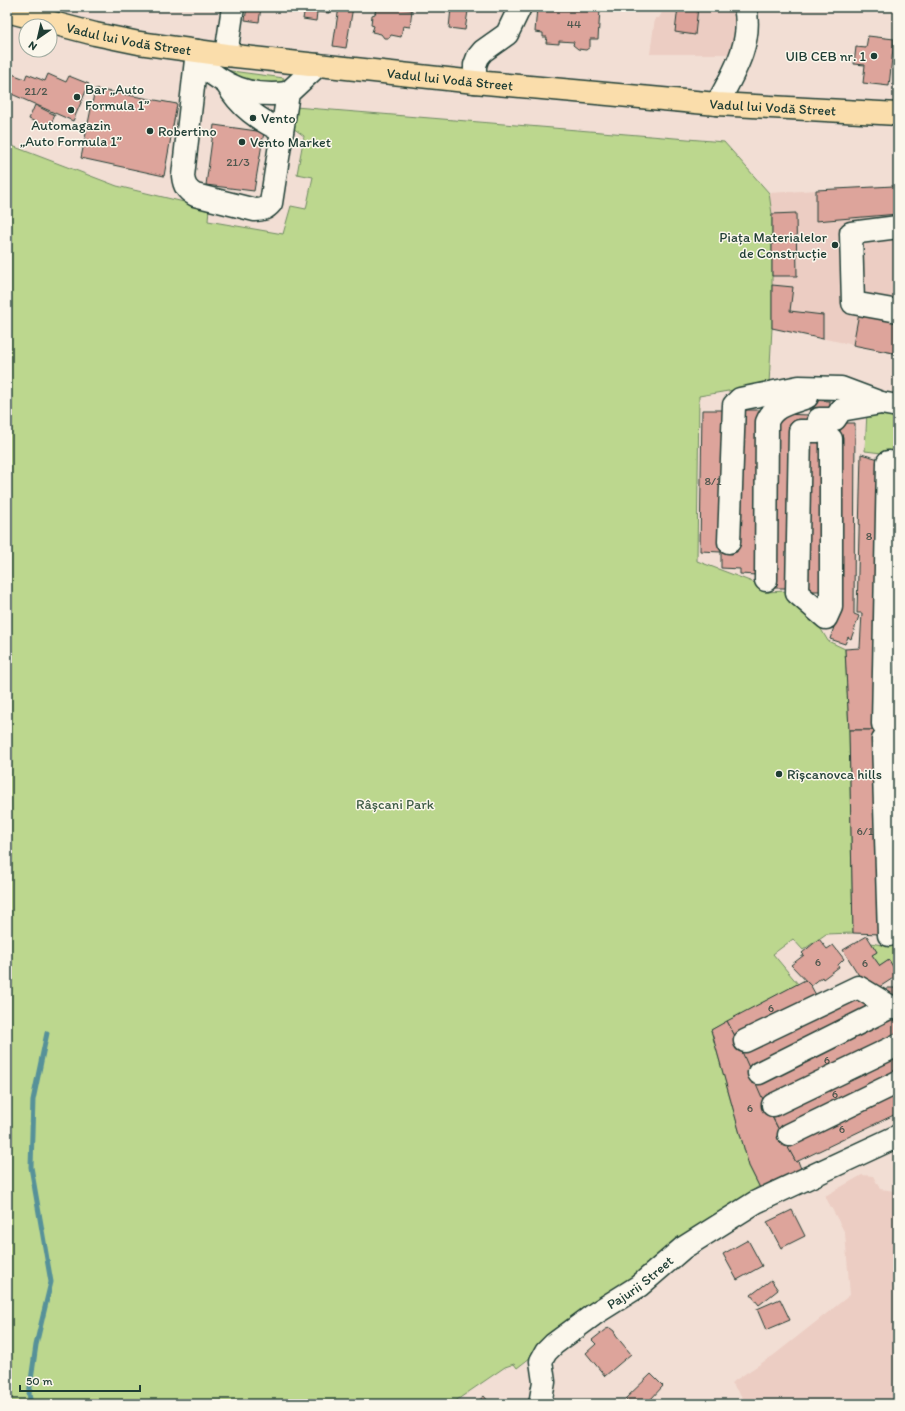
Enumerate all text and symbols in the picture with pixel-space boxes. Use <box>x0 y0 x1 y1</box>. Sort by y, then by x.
house number: 44 <box>567 17 581 31</box>
north arrow <box>18 18 58 58</box>
street label: Vadul lui Vodă Street <box>64 18 192 59</box>
text: N <box>26 38 39 53</box>
place label: UIB CEB nr. 1 <box>786 48 866 65</box>
marker: UIB CEB nr. 1 <box>869 51 879 61</box>
street label: Vadul lui Vodă Street <box>386 64 514 94</box>
place label: Bar „Auto Formula 1” <box>85 81 149 114</box>
house number: 21/2 <box>24 84 48 98</box>
marker: Bar „Auto Formula 1” <box>72 92 82 102</box>
street label: Vadul lui Vodă Street <box>709 95 837 119</box>
marker: Automagazin „Auto Formula 1” <box>66 105 76 115</box>
place label: Vento <box>261 110 296 127</box>
marker: Vento <box>248 113 258 123</box>
place label: Automagazin „Auto Formula 1” <box>20 117 122 150</box>
place label: Robertino <box>158 123 217 140</box>
marker: Robertino <box>145 126 155 136</box>
place label: Vento Market <box>250 134 331 151</box>
marker: Vento Market <box>237 137 247 147</box>
house number: 21/3 <box>226 155 250 169</box>
place label: Piața Materialelor de Construcție <box>719 229 828 262</box>
marker: Piața Materialelor de Construcție <box>830 240 840 250</box>
house number: 8/1 <box>704 474 722 488</box>
house number: 8 <box>866 529 873 543</box>
place label: Rîșcanovca hills <box>787 766 882 783</box>
marker: Rîșcanovca hills <box>774 769 784 779</box>
park label: Râșcani Park <box>356 796 435 813</box>
house number: 6/1 <box>857 824 874 838</box>
house number: 6 <box>815 955 821 969</box>
house number: 6 <box>862 956 868 970</box>
house number: 6 <box>768 1001 774 1015</box>
house number: 6 <box>824 1053 830 1067</box>
house number: 6 <box>832 1087 838 1101</box>
house number: 6 <box>747 1101 753 1115</box>
house number: 6 <box>839 1122 845 1136</box>
street label: Pajurii Street <box>603 1252 677 1313</box>
scale bar <box>20 1367 140 1393</box>
text: 50 m <box>26 1374 52 1388</box>

